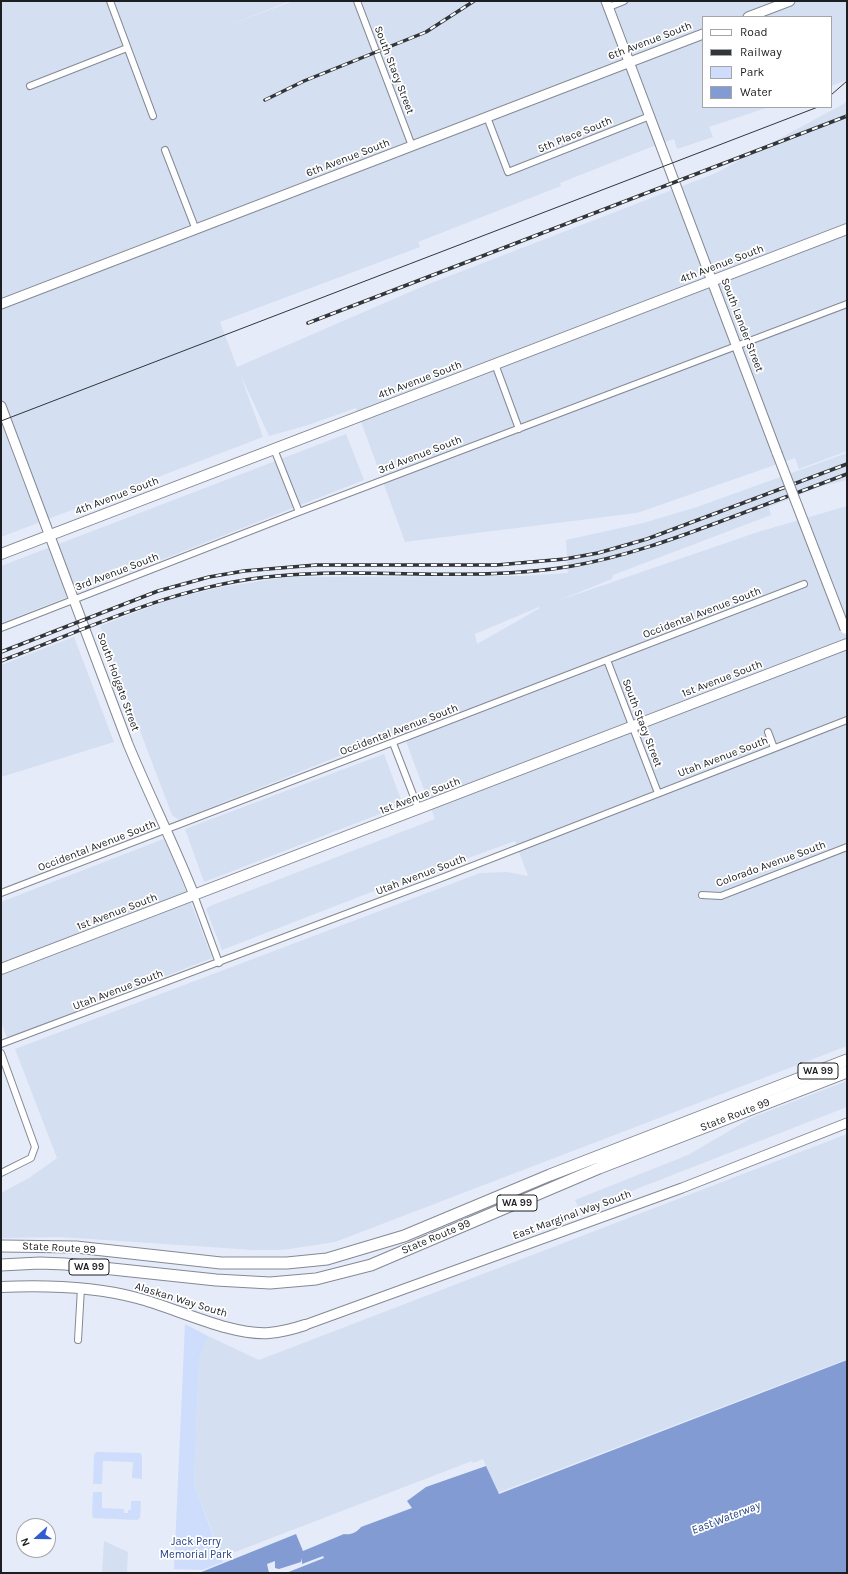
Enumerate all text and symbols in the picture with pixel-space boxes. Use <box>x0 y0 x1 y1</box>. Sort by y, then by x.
legend <box>702 16 832 108</box>
street label: 6th Avenue South <box>606 19 694 63</box>
street label: South Stacy Street <box>371 24 417 116</box>
text: Road <box>740 25 768 39</box>
text: Railway <box>740 45 782 59</box>
text: Park <box>740 65 764 79</box>
text: Water <box>740 85 772 99</box>
street label: 5th Place South <box>536 114 614 156</box>
street label: 6th Avenue South <box>304 136 392 180</box>
street label: 4th Avenue South <box>678 242 766 286</box>
street label: South Lander Street <box>718 276 766 374</box>
street label: 4th Avenue South <box>376 358 464 402</box>
street label: 3rd Avenue South <box>376 433 464 477</box>
street label: 4th Avenue South <box>73 474 161 518</box>
street label: 3rd Avenue South <box>73 550 161 594</box>
street label: Occidental Avenue South <box>641 584 763 642</box>
street label: South Holgate Street <box>94 631 142 733</box>
street label: 1st Avenue South <box>680 658 764 700</box>
street label: South Stacy Street <box>619 677 665 769</box>
street label: Occidental Avenue South <box>338 701 460 759</box>
street label: Utah Avenue South <box>676 734 770 780</box>
street label: 1st Avenue South <box>378 775 462 817</box>
street label: Occidental Avenue South <box>36 817 158 875</box>
street label: Colorado Avenue South <box>714 838 828 890</box>
street label: Utah Avenue South <box>374 852 468 898</box>
street label: 1st Avenue South <box>75 891 159 933</box>
street label: Utah Avenue South <box>71 967 165 1013</box>
road number: WA 99 <box>798 1063 838 1079</box>
street label: State Route 99 <box>698 1096 772 1134</box>
street label: East Marginal Way South <box>511 1187 633 1243</box>
road number: WA 99 <box>497 1195 537 1211</box>
street label: State Route 99 <box>399 1217 473 1257</box>
street label: State Route 99 <box>22 1239 96 1257</box>
road number: WA 99 <box>69 1259 109 1275</box>
street label: Alaskan Way South <box>133 1280 229 1320</box>
water label: East Waterway <box>690 1498 762 1538</box>
north arrow <box>16 1518 56 1558</box>
park label: Jack Perry Memorial Park <box>160 1535 232 1561</box>
text: N <box>18 1536 33 1548</box>

